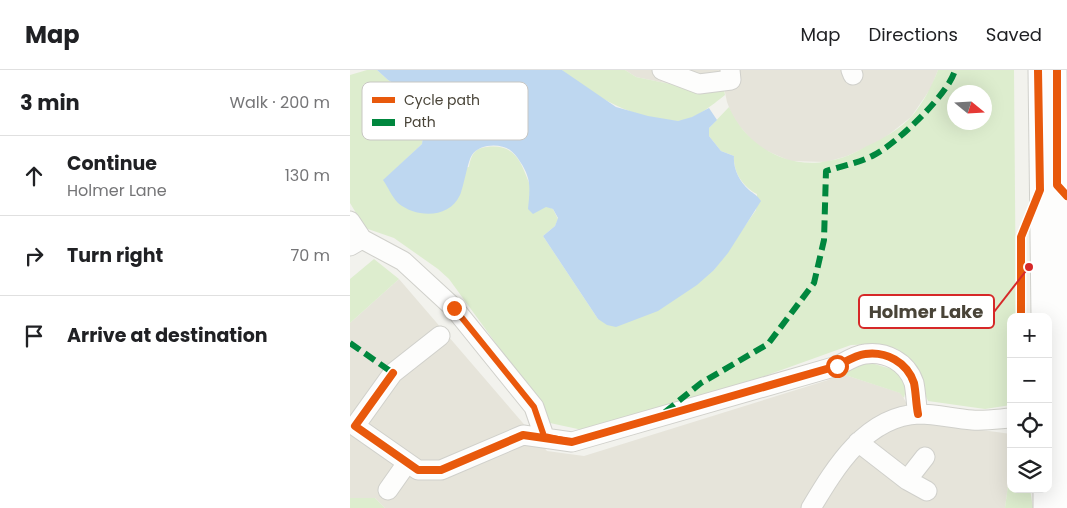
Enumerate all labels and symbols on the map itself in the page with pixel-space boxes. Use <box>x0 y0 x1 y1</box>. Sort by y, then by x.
legend <box>362 82 528 140</box>
north arrow <box>947 85 992 130</box>
text: Cycle path <box>404 90 480 110</box>
text: Path <box>404 112 436 132</box>
callout: Holmer Lake <box>859 295 994 328</box>
route end <box>443 297 466 320</box>
text: Holmer Lake <box>869 299 983 324</box>
route start <box>826 355 849 378</box>

